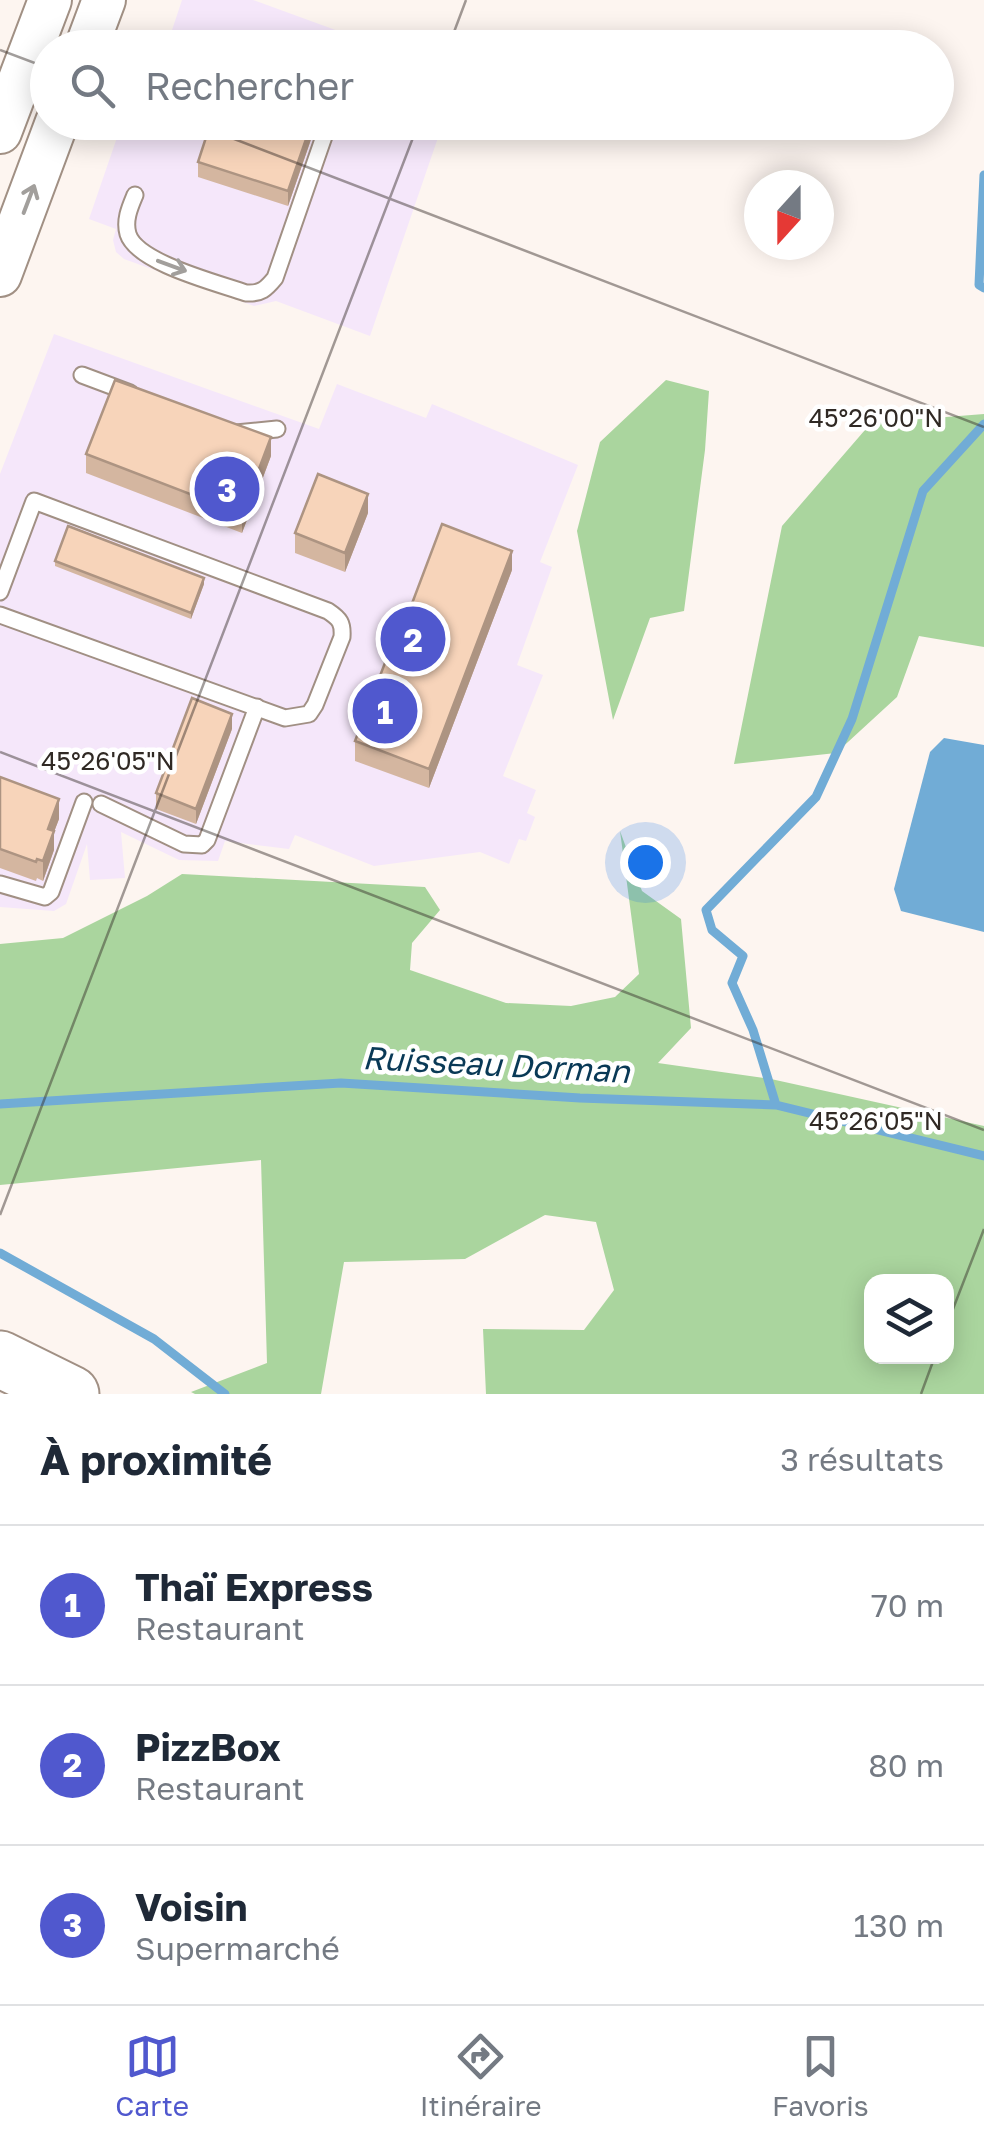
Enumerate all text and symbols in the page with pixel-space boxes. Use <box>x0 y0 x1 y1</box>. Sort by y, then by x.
search box <box>30 30 954 140</box>
icon: search <box>65 58 120 113</box>
text: Rechercher <box>145 63 354 108</box>
north arrow <box>744 170 834 260</box>
one-way arrow <box>21 184 39 215</box>
one-way arrow <box>156 258 187 276</box>
text: 45°26'00"N <box>809 402 943 433</box>
pin: 3 <box>194 452 260 526</box>
pin: 2 <box>380 602 446 676</box>
pin: 1 <box>352 674 418 748</box>
text: 45°26'05"N <box>41 745 175 776</box>
your location <box>620 837 671 888</box>
water label: Ruisseau Dorman <box>362 1038 632 1090</box>
text: 45°26'05"N <box>809 1105 943 1136</box>
map controls <box>864 1274 954 1364</box>
button: layers <box>864 1274 954 1364</box>
text: À proximité <box>40 1434 272 1484</box>
text: 3 résultats <box>780 1440 944 1478</box>
text: Thaï Express <box>135 1564 373 1609</box>
text: 1 <box>64 1586 81 1624</box>
text: 70 m <box>871 1586 944 1624</box>
text: Restaurant <box>135 1609 305 1647</box>
text: PizzBox <box>135 1724 281 1769</box>
text: 2 <box>63 1746 82 1784</box>
text: 80 m <box>868 1746 944 1784</box>
text: Restaurant <box>135 1769 305 1807</box>
text: Voisin <box>135 1884 248 1929</box>
text: 3 <box>63 1906 82 1944</box>
text: 130 m <box>854 1906 944 1944</box>
text: Supermarché <box>135 1929 340 1967</box>
tab: Carte <box>115 2029 189 2122</box>
tab: Itinéraire <box>420 2029 542 2122</box>
tab: Favoris <box>772 2029 869 2122</box>

